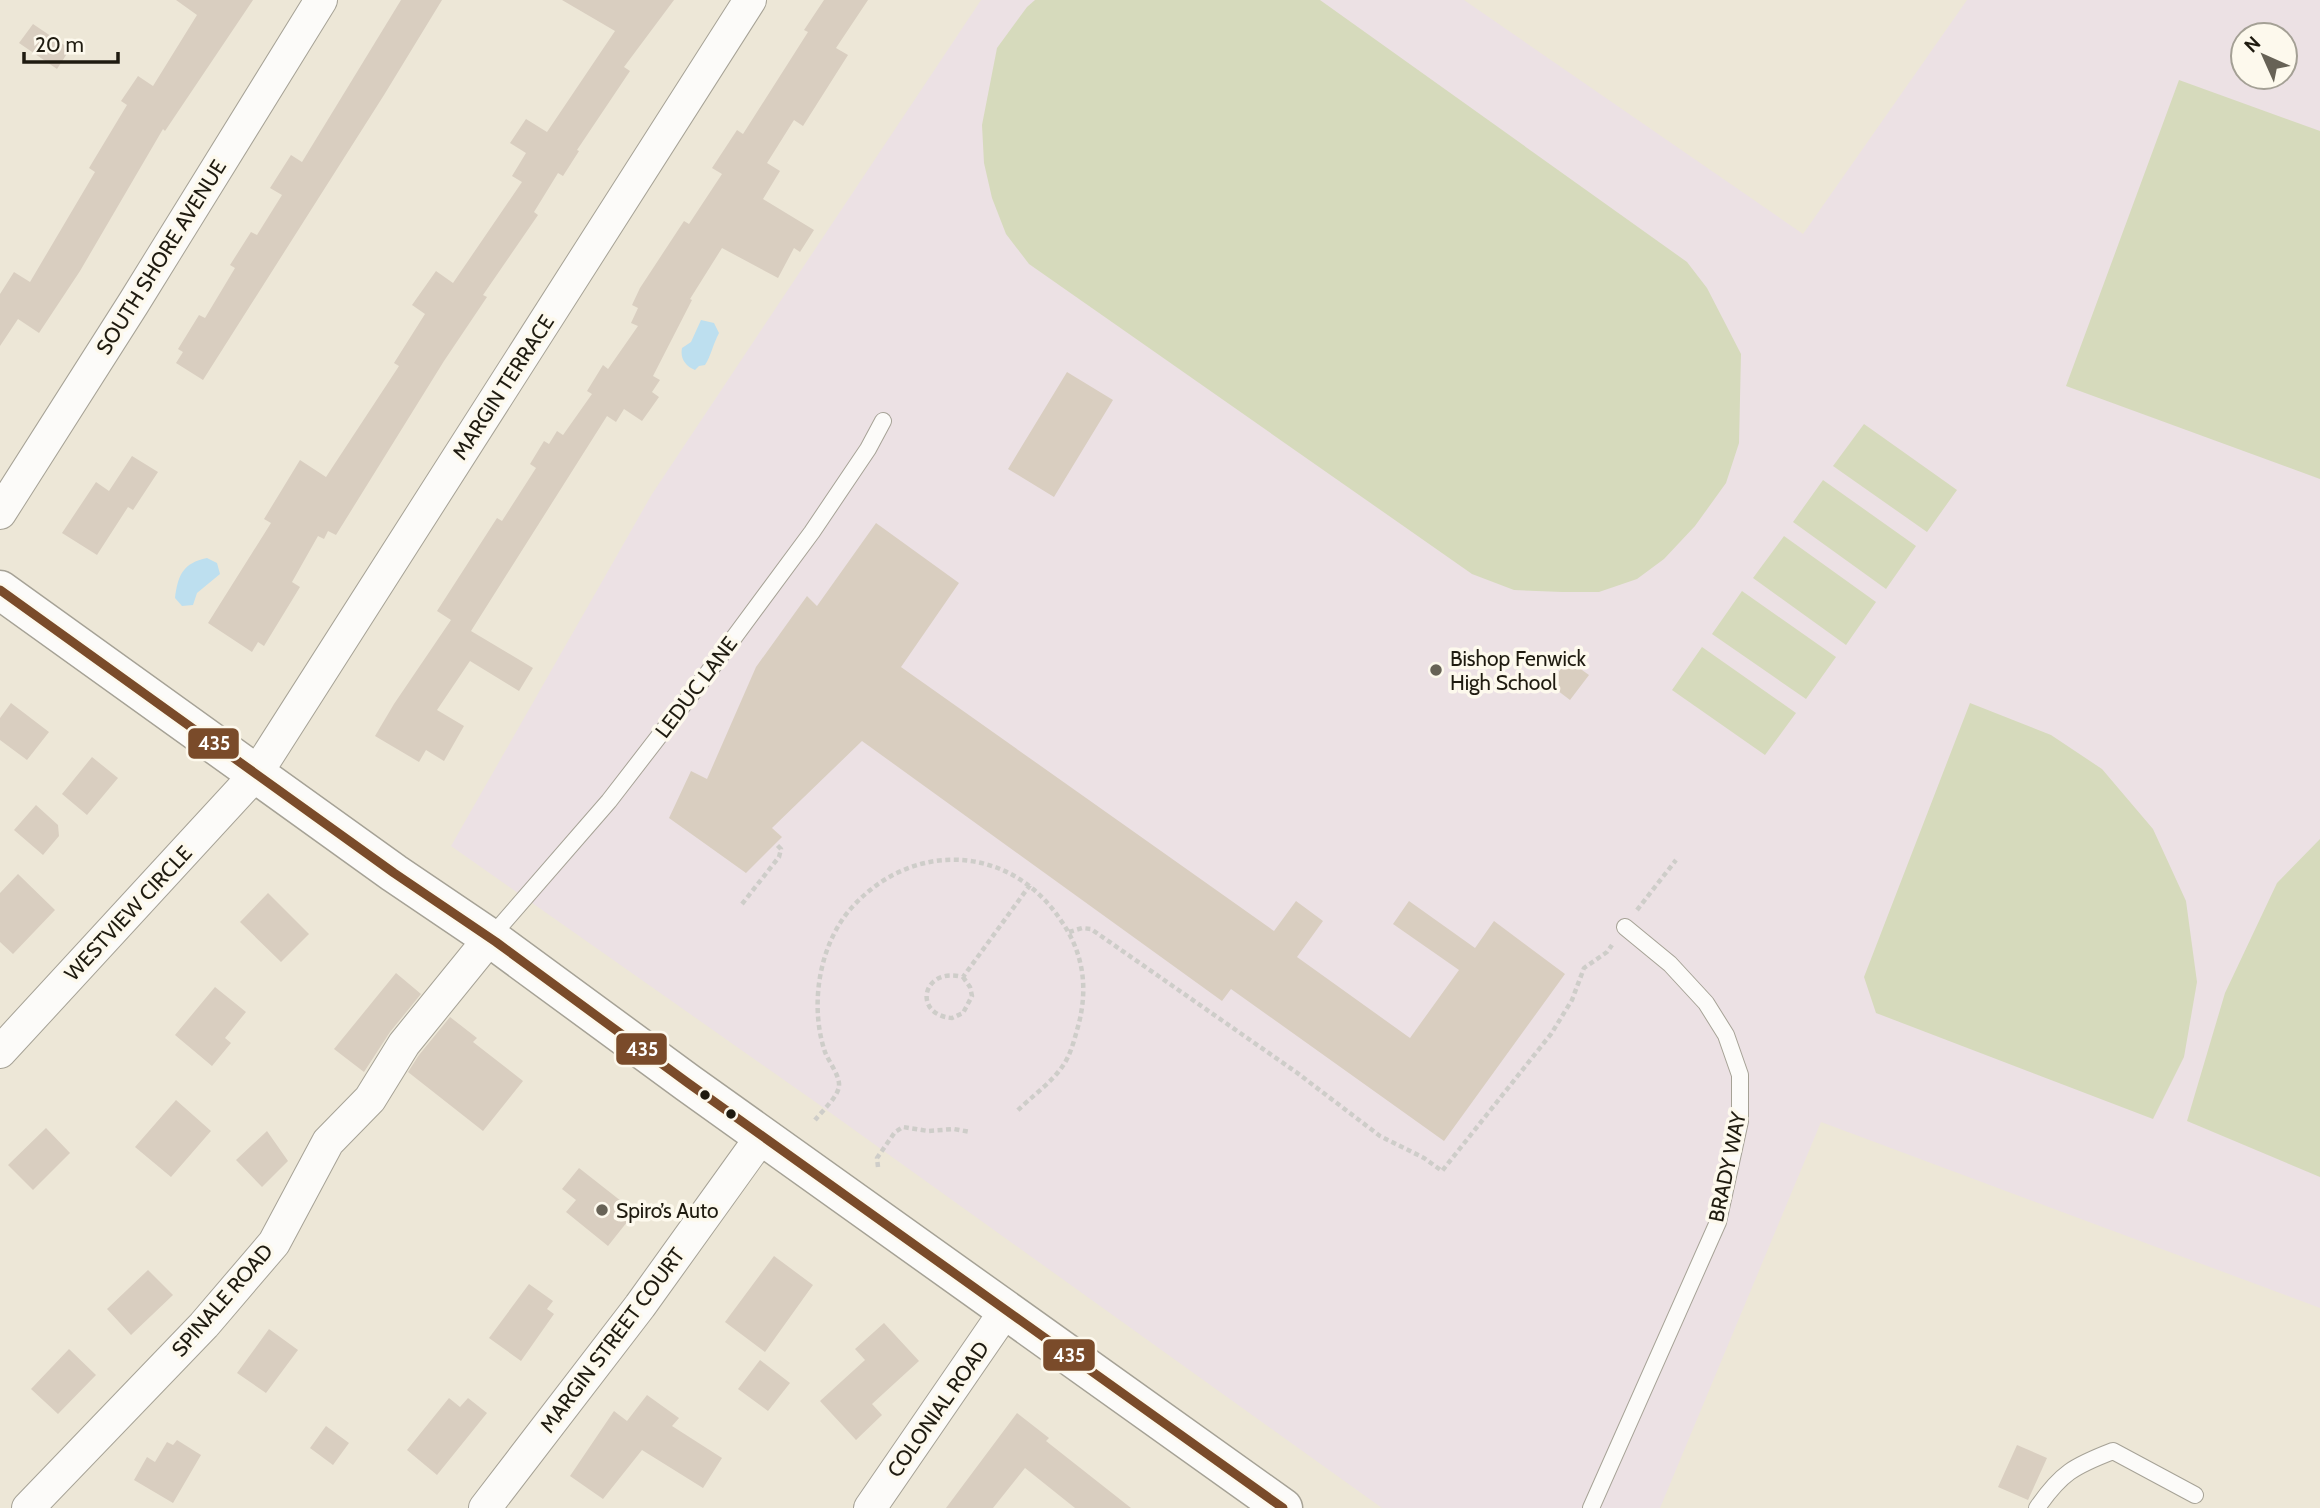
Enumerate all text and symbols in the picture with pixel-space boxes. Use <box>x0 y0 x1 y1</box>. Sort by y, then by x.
scale bar <box>24 21 119 65</box>
north arrow <box>2229 21 2299 91</box>
text: N <box>2239 31 2265 57</box>
text: 20 m <box>35 32 84 57</box>
street label: SOUTH SHORE AVENUE <box>91 155 231 359</box>
street label: MARGIN TERRACE <box>447 310 559 464</box>
street label: LEDUC LANE <box>650 631 742 743</box>
place label: Bishop Fenwick High School <box>1450 646 1587 695</box>
marker: Bishop Fenwick High School <box>1428 662 1444 678</box>
line badge: 435 <box>187 727 240 760</box>
text: 435 <box>198 732 230 755</box>
street label: WESTVIEW CIRCLE <box>59 840 197 986</box>
line badge: 435 <box>615 1032 668 1066</box>
text: 435 <box>626 1038 658 1061</box>
unlabelled marker <box>698 1088 712 1102</box>
unlabelled marker <box>724 1107 738 1121</box>
street label: BRADY WAY <box>1703 1109 1751 1224</box>
place label: Spiro’s Auto <box>616 1198 719 1223</box>
marker: Spiro’s Auto <box>594 1202 610 1218</box>
street label: SPINALE ROAD <box>166 1239 278 1361</box>
street label: MARGIN STREET COURT <box>534 1243 690 1437</box>
street label: COLONIAL ROAD <box>882 1336 994 1482</box>
line badge: 435 <box>1042 1338 1096 1372</box>
text: 435 <box>1053 1344 1085 1367</box>

